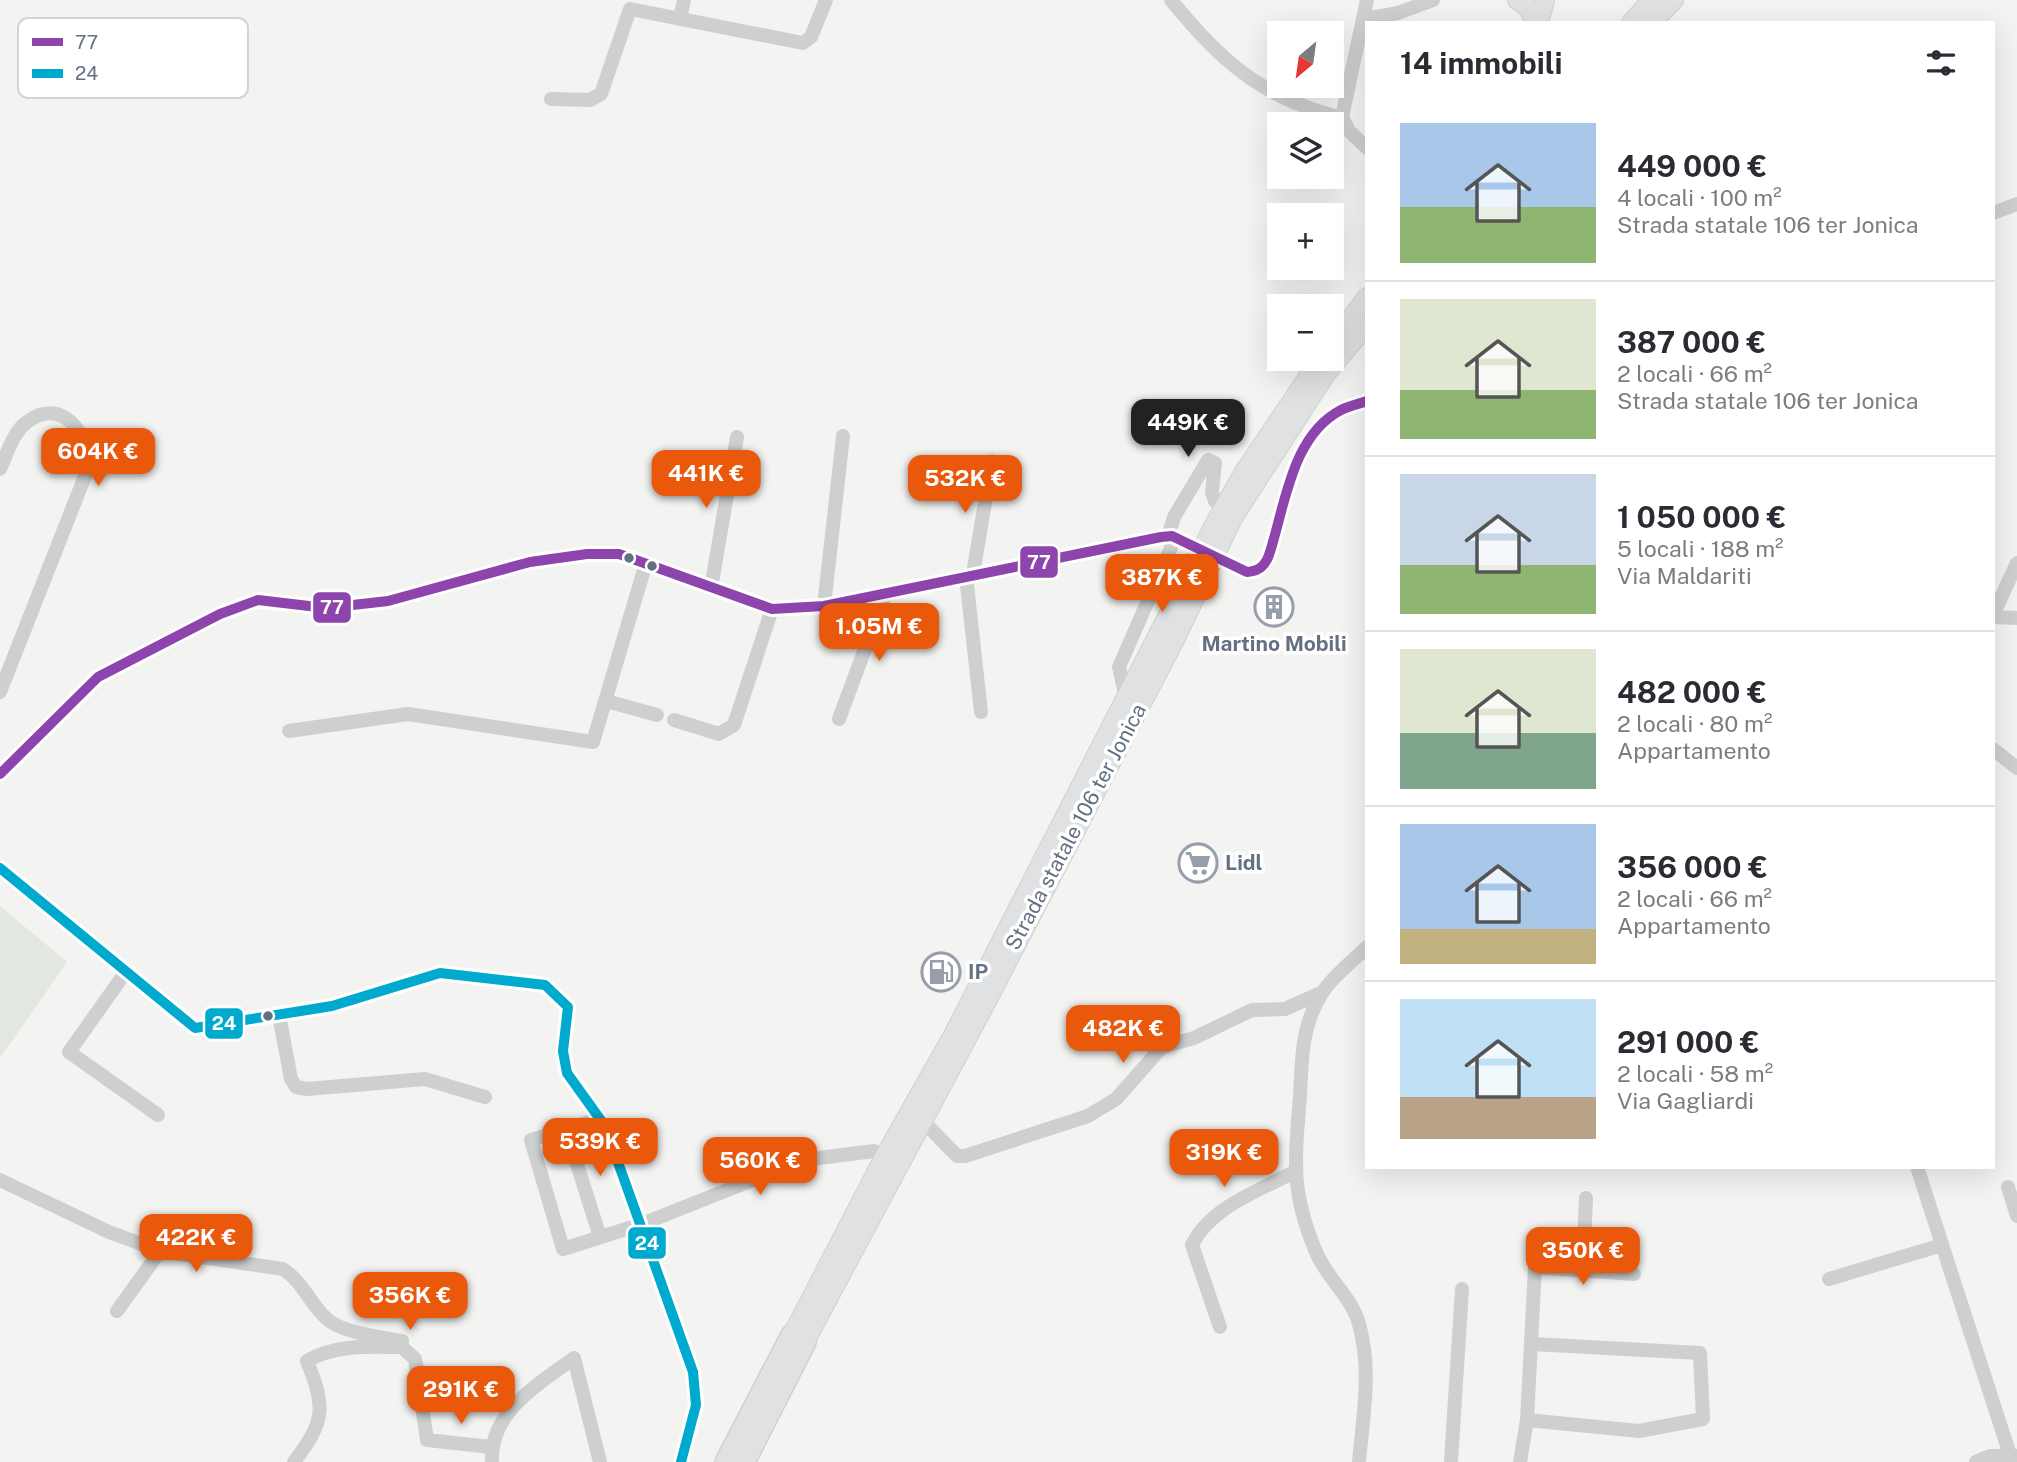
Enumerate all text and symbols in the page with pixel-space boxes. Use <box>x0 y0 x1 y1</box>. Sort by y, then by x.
legend <box>18 18 248 98</box>
north arrow <box>1267 21 1344 98</box>
map controls <box>1267 21 1344 371</box>
text: 77 <box>75 31 98 53</box>
icon: filters <box>1922 44 1960 82</box>
text: 14 immobili <box>1400 45 1562 81</box>
text: 24 <box>75 62 98 84</box>
button: layers <box>1267 112 1344 189</box>
text: 449 000 € <box>1617 148 1767 184</box>
icon: home <box>1456 151 1540 235</box>
text: 4 locali · 100 m² <box>1617 184 1782 211</box>
button: + <box>1267 203 1344 280</box>
text: Strada statale 106 ter Jonica <box>1617 211 1919 238</box>
button: − <box>1267 294 1344 371</box>
text: 387 000 € <box>1617 324 1766 360</box>
icon: home <box>1456 327 1540 411</box>
text: 2 locali · 66 m² <box>1617 360 1772 387</box>
text: Strada statale 106 ter Jonica <box>1617 387 1919 414</box>
pin: 449K € <box>1131 400 1245 459</box>
text: 449K € <box>1147 408 1229 435</box>
pin: 604K € <box>41 428 155 488</box>
text: 604K € <box>57 437 139 464</box>
pin: 441K € <box>649 450 763 510</box>
pin: 532K € <box>908 456 1022 515</box>
text: 441K € <box>668 459 744 486</box>
text: 532K € <box>924 464 1006 491</box>
text: 1 050 000 € <box>1617 499 1786 535</box>
icon: home <box>1456 502 1540 586</box>
text: 5 locali · 188 m² <box>1617 535 1784 562</box>
line badge: 77 <box>1019 545 1059 579</box>
unlabelled marker <box>622 551 636 565</box>
text: 77 <box>1027 551 1051 573</box>
pin: 387K € <box>1105 554 1219 614</box>
unlabelled marker <box>645 559 659 573</box>
text: Via Maldariti <box>1617 562 1752 589</box>
text: 387K € <box>1121 563 1203 590</box>
building icon: Martino Mobili <box>1253 586 1295 628</box>
line badge: 77 <box>312 591 352 624</box>
text: 77 <box>320 596 344 618</box>
pin: 1.05M € <box>814 604 944 663</box>
text: 1.05M € <box>835 612 923 639</box>
place label: Martino Mobili <box>1201 631 1347 656</box>
text: 482 000 € <box>1617 674 1767 710</box>
icon: home <box>1456 677 1540 761</box>
street label: Strada statale 106 ter Jonica <box>1000 699 1151 954</box>
text: 2 locali · 80 m² <box>1617 710 1772 737</box>
text: Appartamento <box>1617 737 1771 764</box>
supermarket icon: Lidl <box>1177 842 1219 884</box>
text: 356 000 € <box>1617 849 1768 885</box>
place label: Lidl <box>1225 850 1263 875</box>
icon: home <box>1456 852 1540 936</box>
text: 2 locali · 66 m² <box>1617 885 1772 912</box>
text: Appartamento <box>1617 912 1771 939</box>
fuel station icon: IP <box>920 951 962 993</box>
place label: IP <box>968 959 988 984</box>
pin: 482K € <box>1066 1006 1180 1065</box>
line badge: 24 <box>204 1007 244 1040</box>
unlabelled marker <box>261 1009 275 1023</box>
text: 24 <box>212 1012 236 1034</box>
text: 482K € <box>1082 1014 1164 1041</box>
text: 291 000 € <box>1617 1024 1760 1060</box>
icon: home <box>1456 1027 1540 1111</box>
text: 2 locali · 58 m² <box>1617 1060 1773 1087</box>
text: Via Gagliardi <box>1617 1087 1754 1114</box>
pin: 539K € <box>543 1118 657 1178</box>
text: 539K € <box>559 1127 641 1154</box>
pin: 319K € <box>1167 1130 1281 1189</box>
pin: 560K € <box>703 1138 817 1197</box>
text: 319K € <box>1186 1138 1262 1165</box>
text: 560K € <box>719 1146 801 1173</box>
pin: 422K € <box>139 1214 253 1274</box>
text: 422K € <box>156 1223 236 1250</box>
line badge: 24 <box>627 1226 667 1260</box>
pin: 350K € <box>1526 1228 1640 1287</box>
text: 24 <box>635 1232 659 1254</box>
text: 350K € <box>1542 1236 1624 1263</box>
pin: 356K € <box>353 1272 467 1332</box>
text: 356K € <box>369 1281 451 1308</box>
pin: 291K € <box>404 1366 518 1426</box>
text: 291K € <box>423 1375 499 1402</box>

